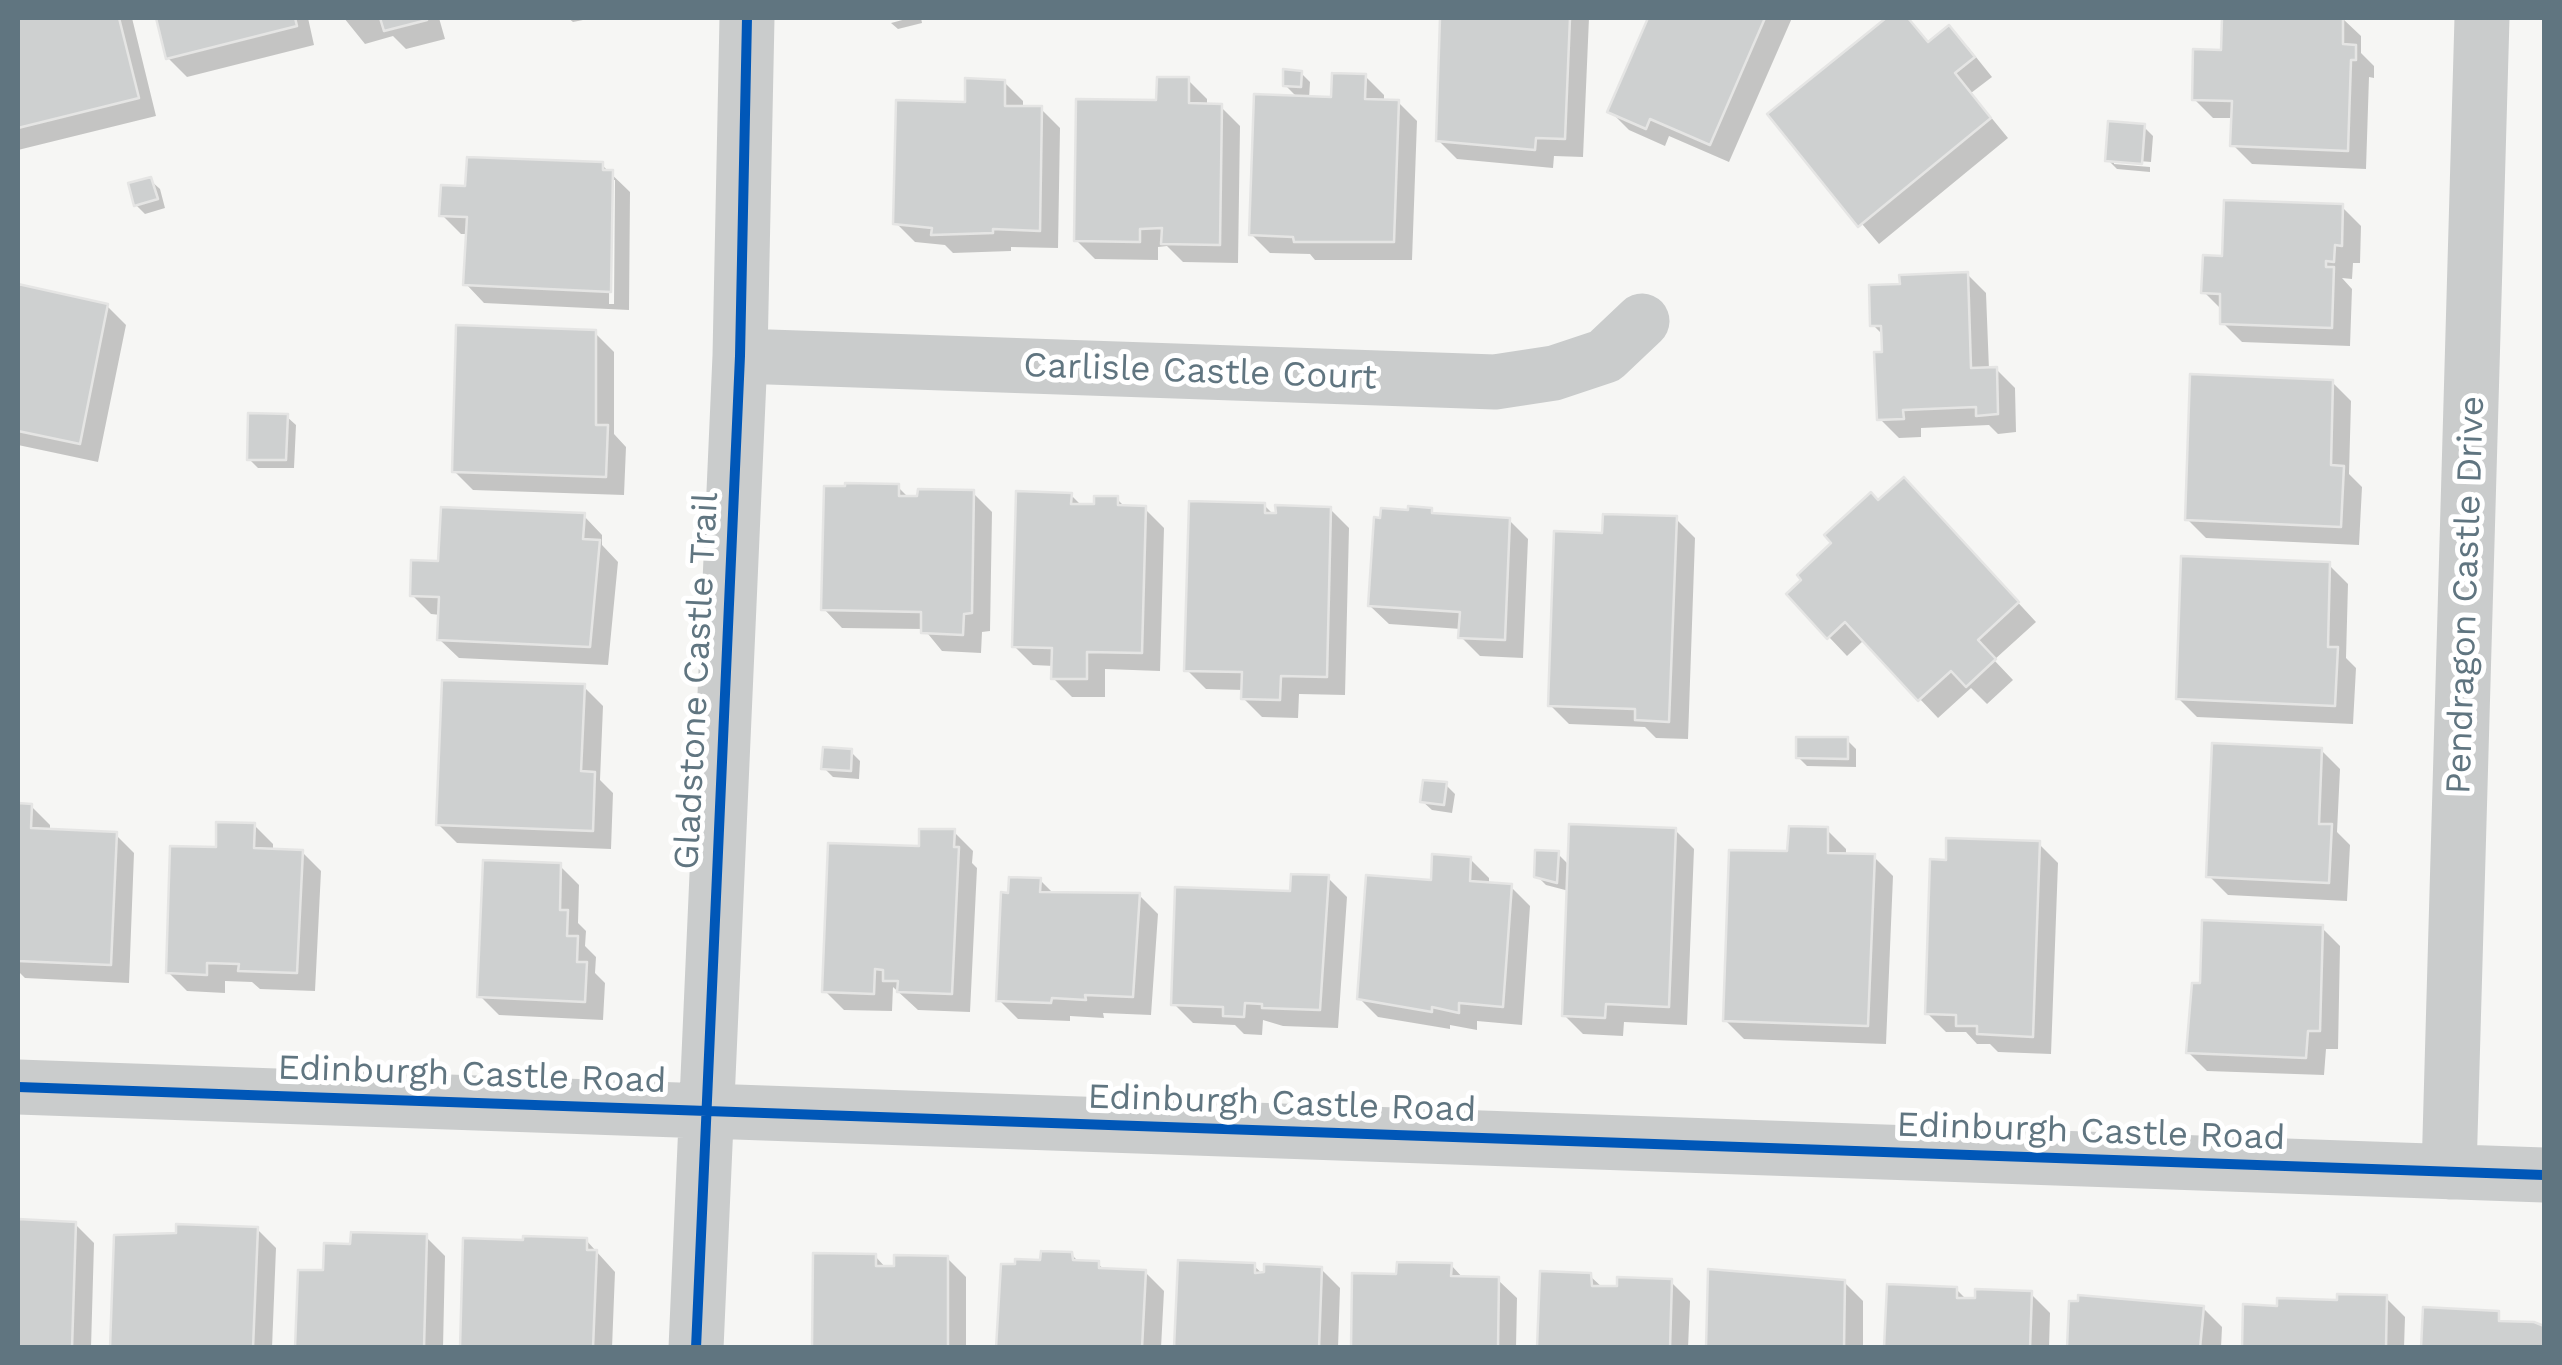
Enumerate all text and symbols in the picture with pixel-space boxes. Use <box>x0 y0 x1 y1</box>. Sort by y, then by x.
street label: Carlisle Castle Court <box>1023 345 1377 399</box>
street label: Pendragon Castle Drive <box>2438 395 2494 795</box>
street label: Gladstone Castle Trail <box>666 491 728 871</box>
street label: Edinburgh Castle Road <box>277 1047 667 1103</box>
street label: Edinburgh Castle Road <box>1087 1076 1477 1132</box>
street label: Edinburgh Castle Road <box>1896 1104 2286 1160</box>

